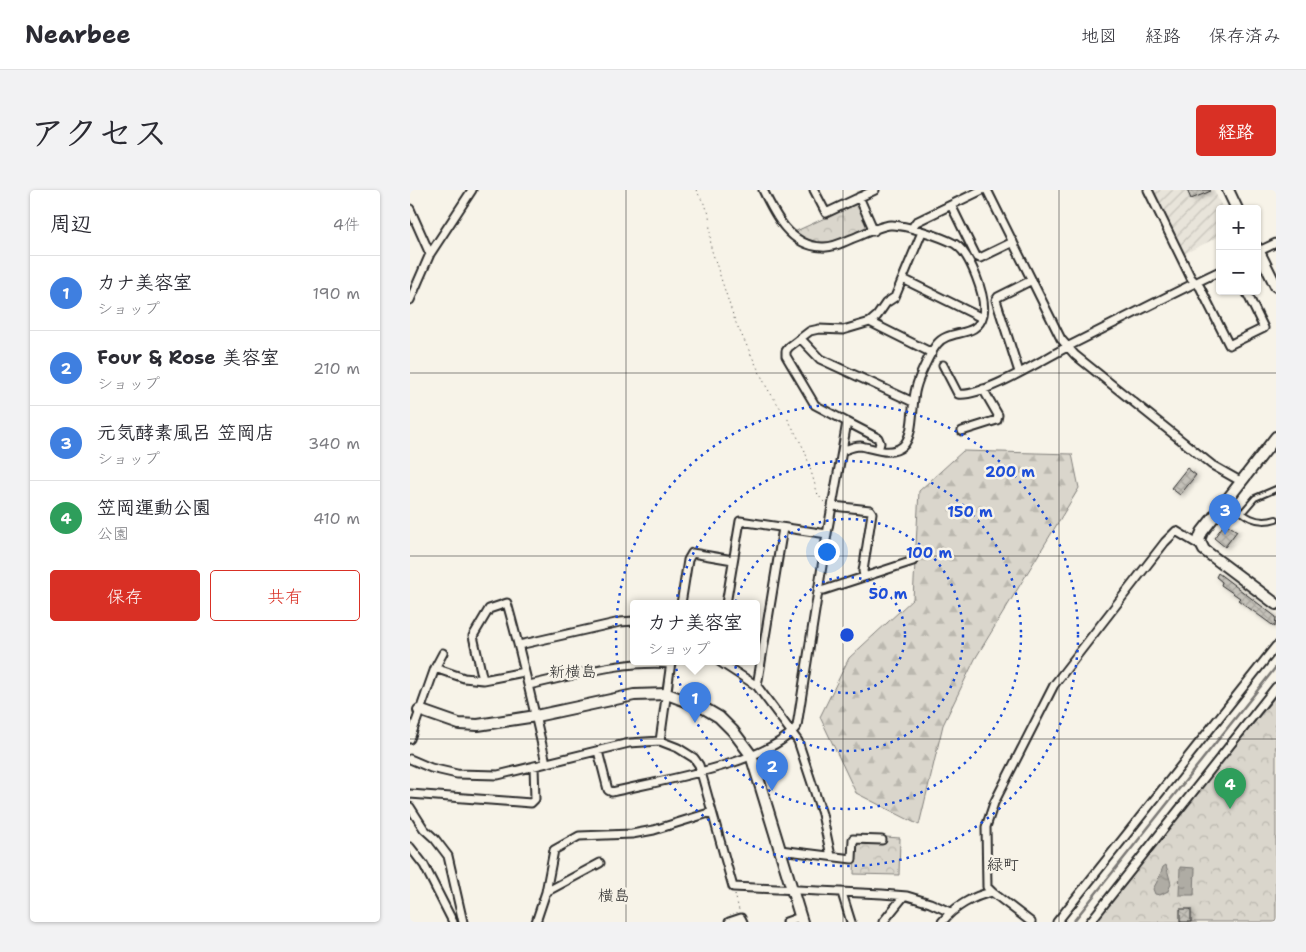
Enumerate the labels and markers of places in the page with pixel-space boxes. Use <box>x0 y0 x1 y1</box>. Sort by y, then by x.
pin: 3 <box>1209 494 1241 535</box>
centre of rings <box>838 626 856 644</box>
pin: 1 <box>679 682 711 723</box>
pin: 2 <box>756 750 788 791</box>
pin: 4 <box>1214 768 1246 809</box>

